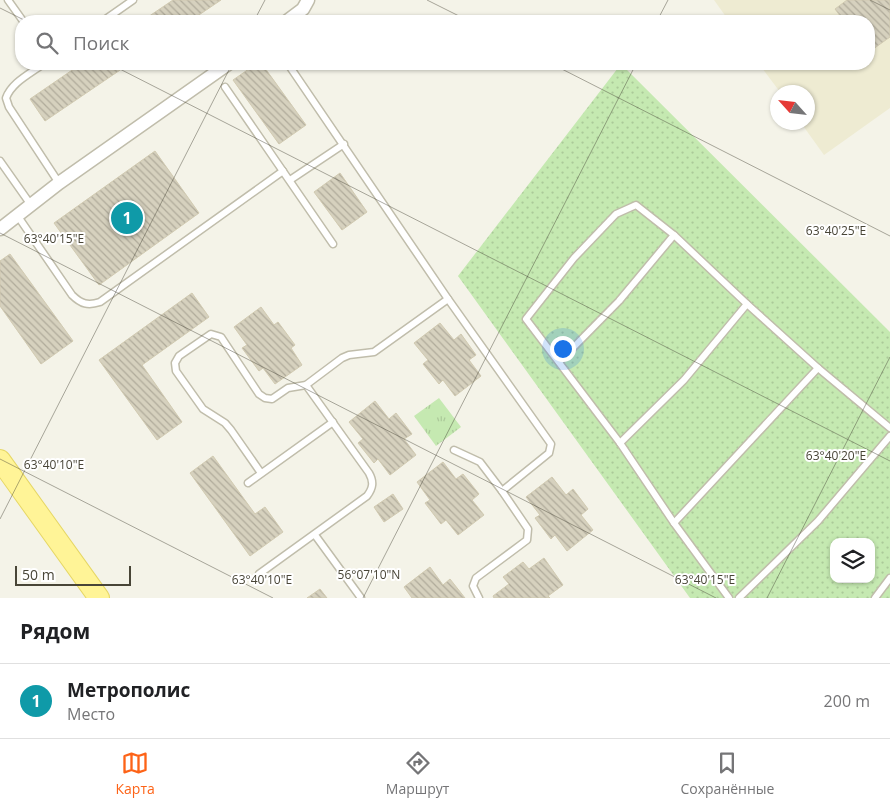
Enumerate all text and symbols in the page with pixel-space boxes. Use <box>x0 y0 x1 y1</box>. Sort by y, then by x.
search box <box>15 15 875 70</box>
icon: search <box>33 29 61 57</box>
text: Поиск <box>73 30 129 56</box>
north arrow <box>770 85 815 130</box>
pin: 1 <box>111 199 143 237</box>
text: 63°40'25"E <box>806 222 866 239</box>
text: 63°40'15"E <box>24 230 84 247</box>
your location <box>550 336 576 362</box>
text: 63°40'20"E <box>806 447 866 464</box>
text: 63°40'10"E <box>24 456 84 473</box>
map controls <box>830 538 875 583</box>
button: layers <box>830 538 875 583</box>
scale bar <box>15 563 131 586</box>
text: 50 m <box>22 565 55 584</box>
text: 56°07'10"N <box>338 566 400 583</box>
text: 63°40'10"E <box>232 571 292 588</box>
text: 63°40'15"E <box>675 571 735 588</box>
text: Рядом <box>20 617 90 645</box>
text: Метрополис <box>67 677 190 703</box>
text: 1 <box>31 690 41 712</box>
text: 200 m <box>824 690 870 712</box>
text: Место <box>67 703 115 725</box>
tab: Карта <box>116 749 155 798</box>
tab: Маршрут <box>386 749 449 798</box>
tab: Сохранённые <box>680 749 774 798</box>

